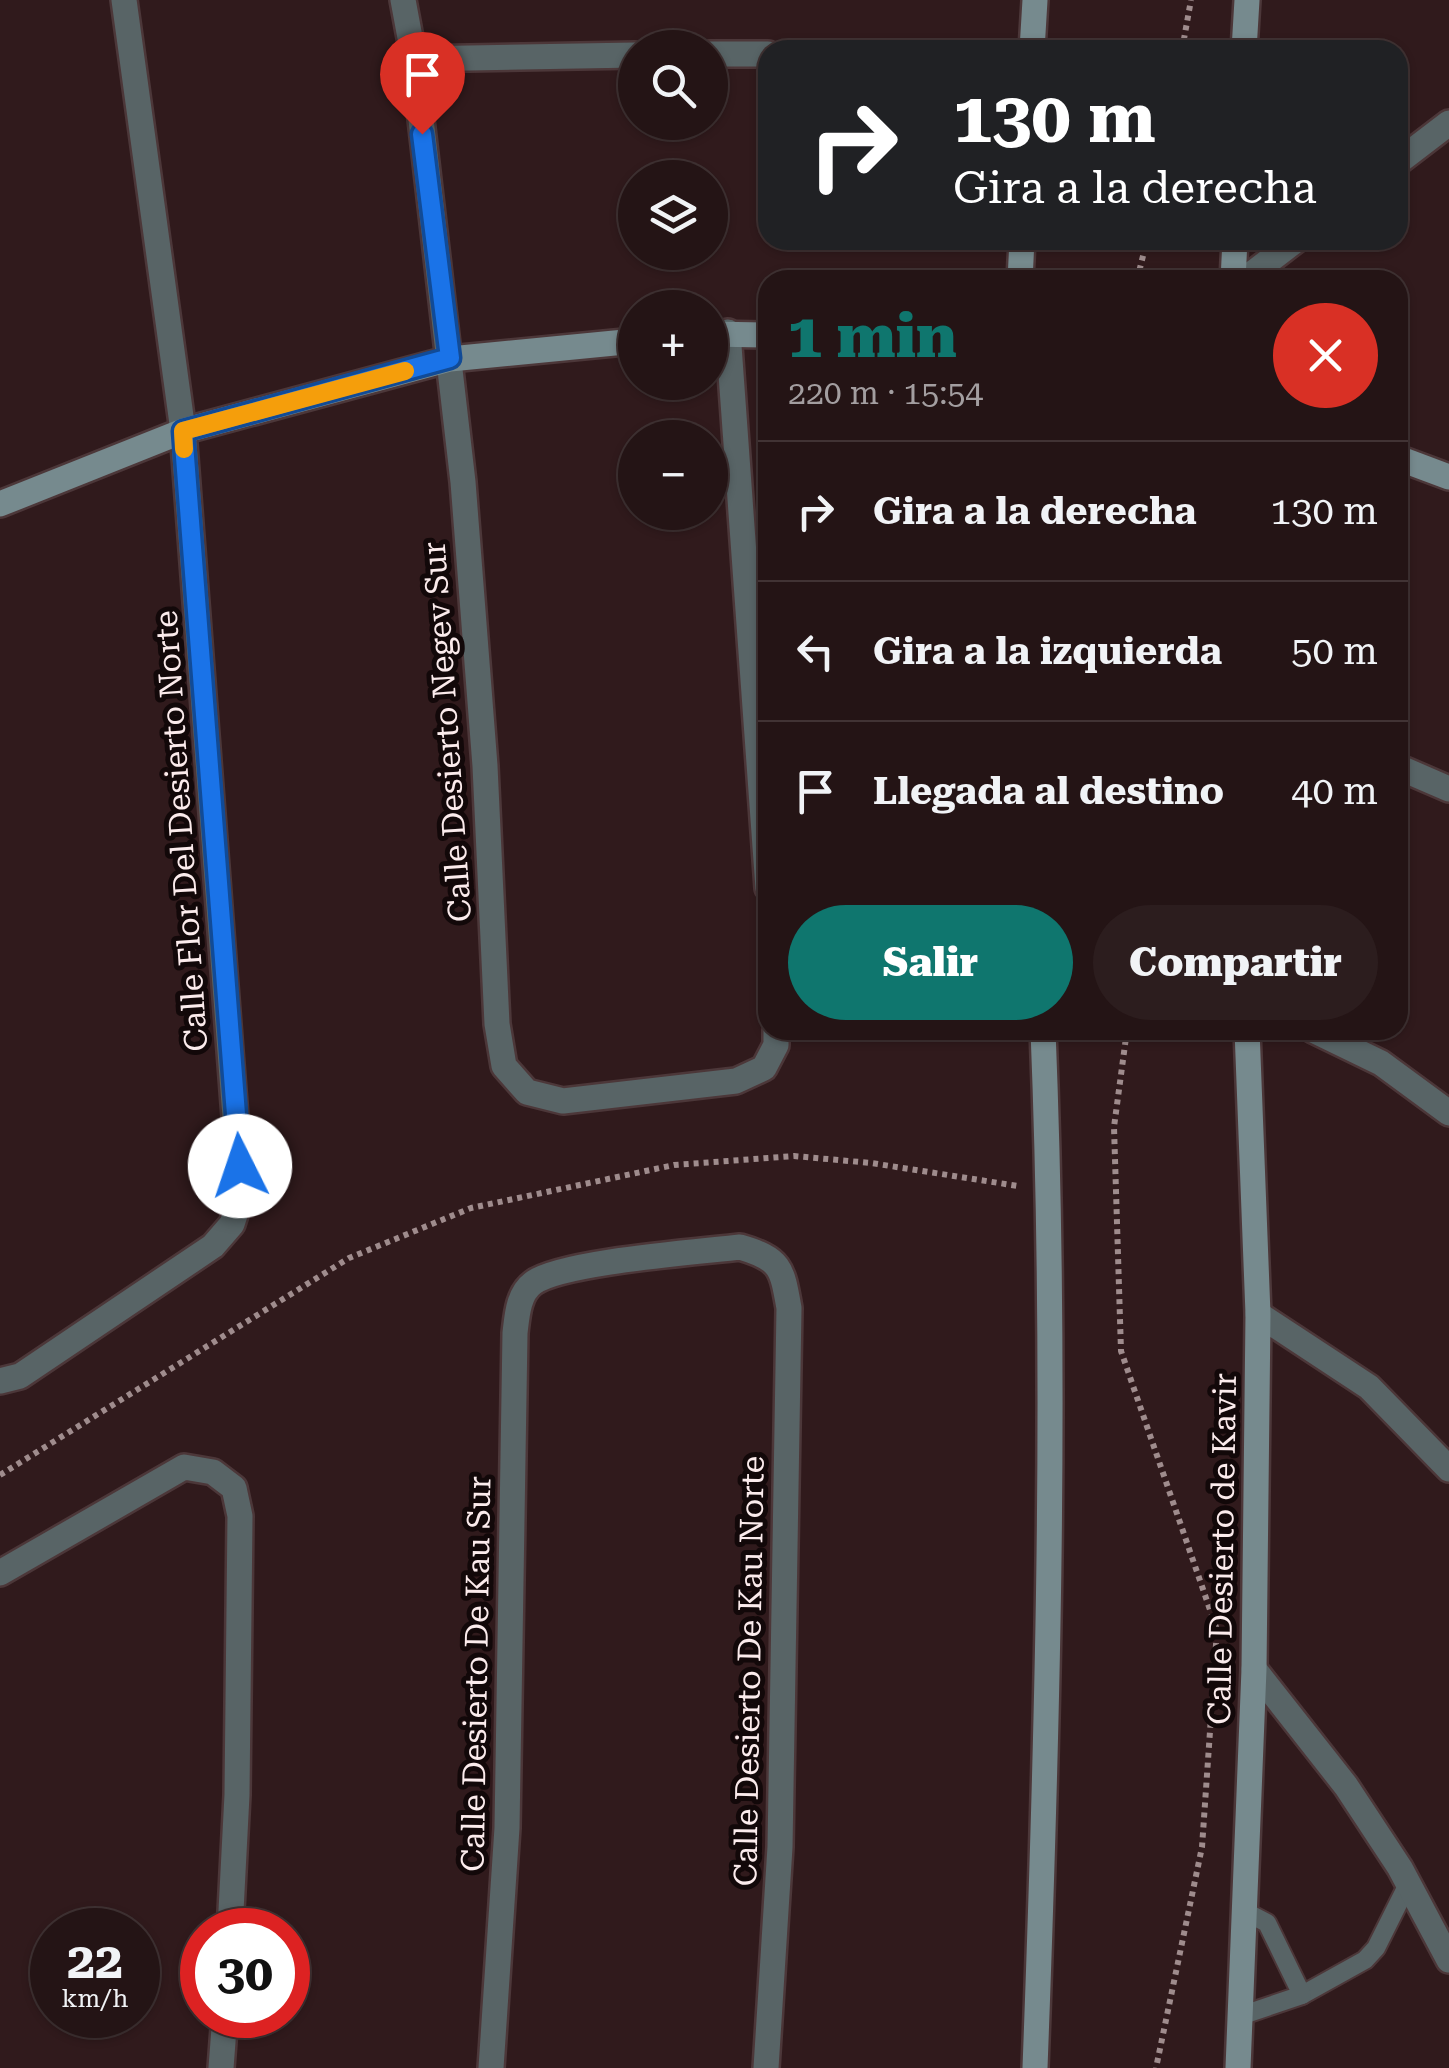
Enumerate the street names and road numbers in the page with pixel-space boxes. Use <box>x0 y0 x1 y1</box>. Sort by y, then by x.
street label: Calle Desierto Negev Sur <box>415 541 479 923</box>
street label: Calle Flor Del Desierto Norte <box>147 609 215 1053</box>
street label: Calle Desierto de Kavir <box>1200 1373 1244 1725</box>
street label: Calle Desierto De Kau Norte <box>726 1455 772 1887</box>
street label: Calle Desierto De Kau Sur <box>454 1476 498 1872</box>

